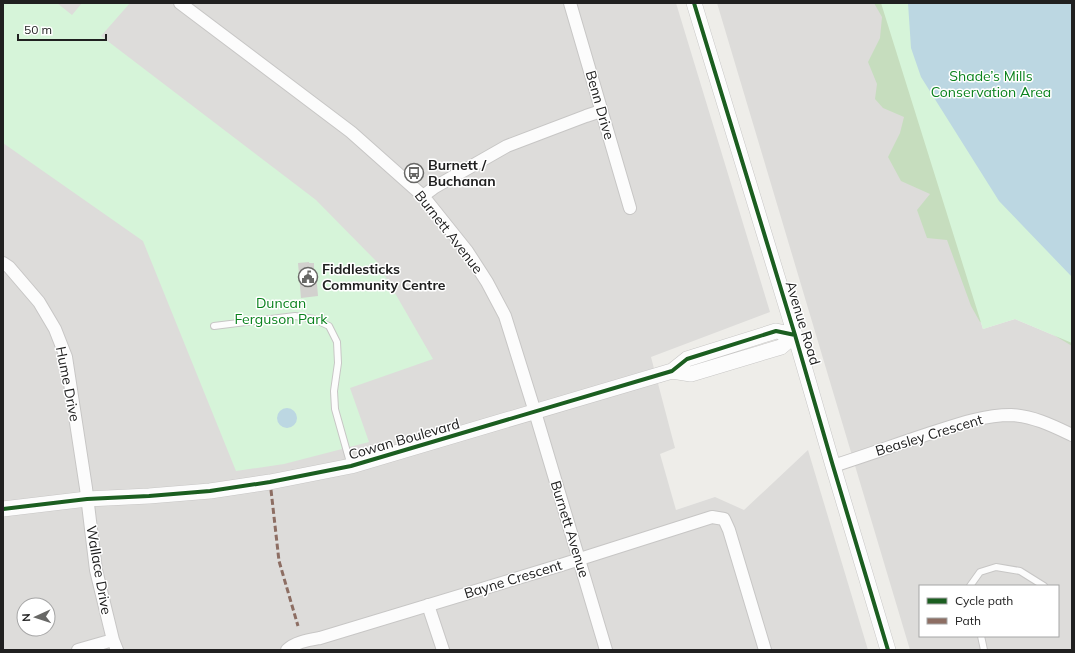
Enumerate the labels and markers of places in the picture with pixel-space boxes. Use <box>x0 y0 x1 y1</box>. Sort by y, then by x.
place label: Burnett / Buchanan <box>428 156 496 190</box>
bus stop icon: Burnett / Buchanan <box>403 162 425 184</box>
place label: Fiddlesticks Community Centre <box>322 260 446 294</box>
public building icon: Fiddlesticks Community Centre <box>297 266 319 288</box>

